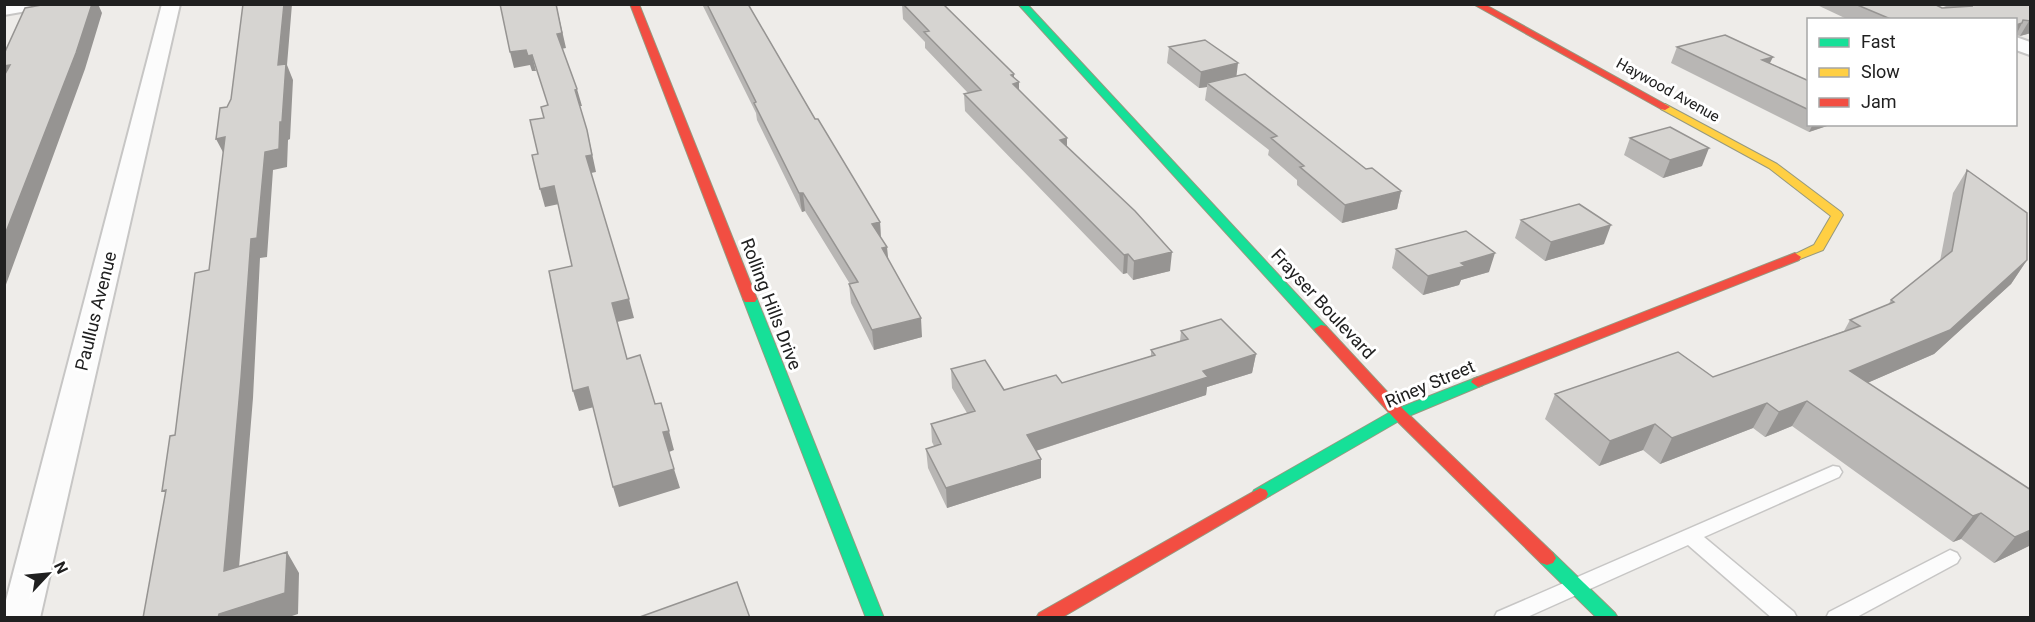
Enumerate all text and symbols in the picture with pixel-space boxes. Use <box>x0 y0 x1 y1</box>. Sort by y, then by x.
legend <box>1807 18 2017 126</box>
text: Fast <box>1861 31 1896 52</box>
street label: Haywood Avenue <box>1613 54 1723 126</box>
text: Slow <box>1861 61 1900 82</box>
text: Jam <box>1861 91 1897 112</box>
street label: Rolling Hills Drive <box>737 235 806 373</box>
street label: Frayser Boulevard <box>1267 244 1380 363</box>
street label: Paullus Avenue <box>71 249 120 373</box>
street label: Riney Street <box>1382 355 1478 412</box>
north arrow <box>18 544 78 604</box>
text: N <box>50 558 72 577</box>

